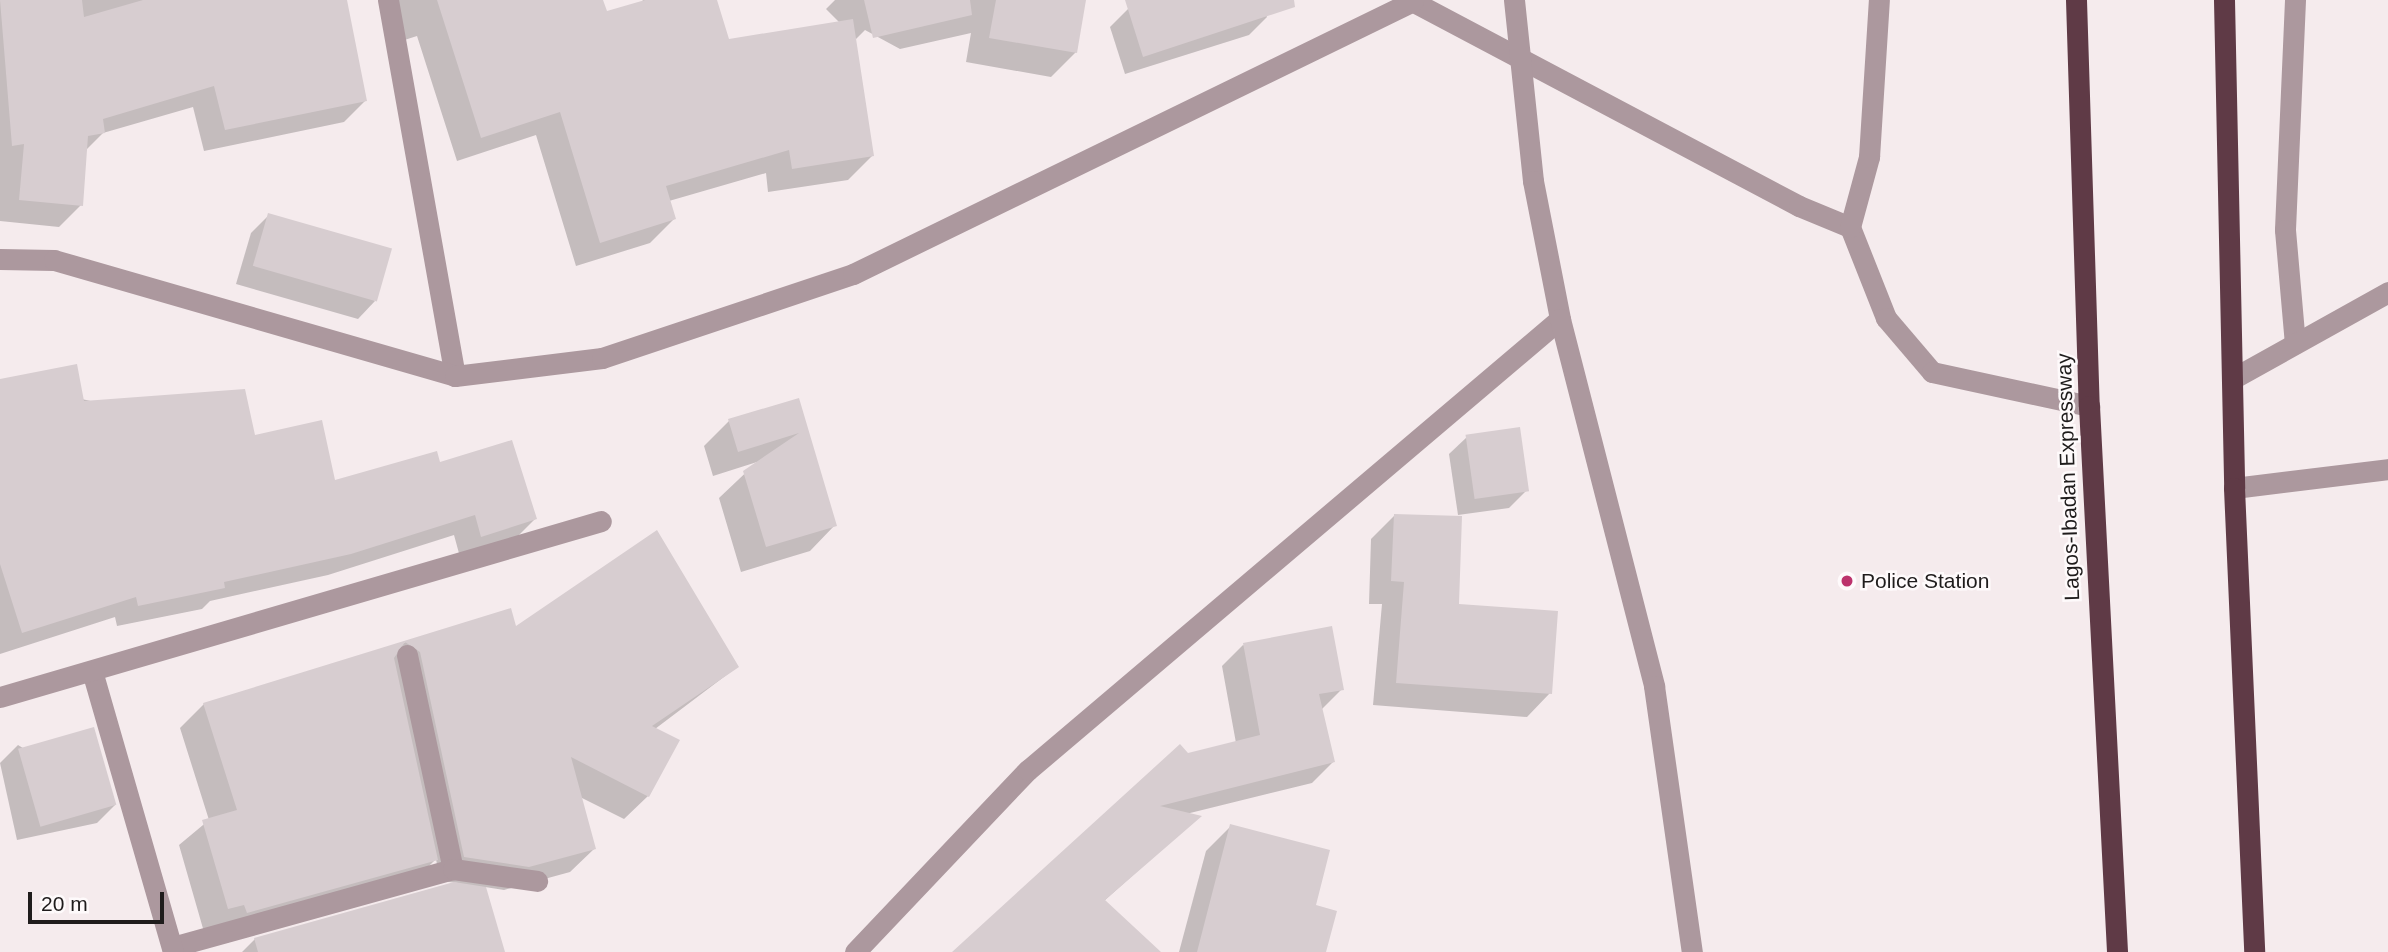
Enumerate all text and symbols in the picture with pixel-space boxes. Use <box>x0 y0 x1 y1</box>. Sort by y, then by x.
street label: Lagos-Ibadan Expressway <box>2051 353 2085 601</box>
place label: Police Station <box>1861 568 1989 594</box>
marker: Police Station <box>1839 573 1855 589</box>
scale bar <box>32 878 168 922</box>
text: 20 m <box>41 892 88 915</box>

